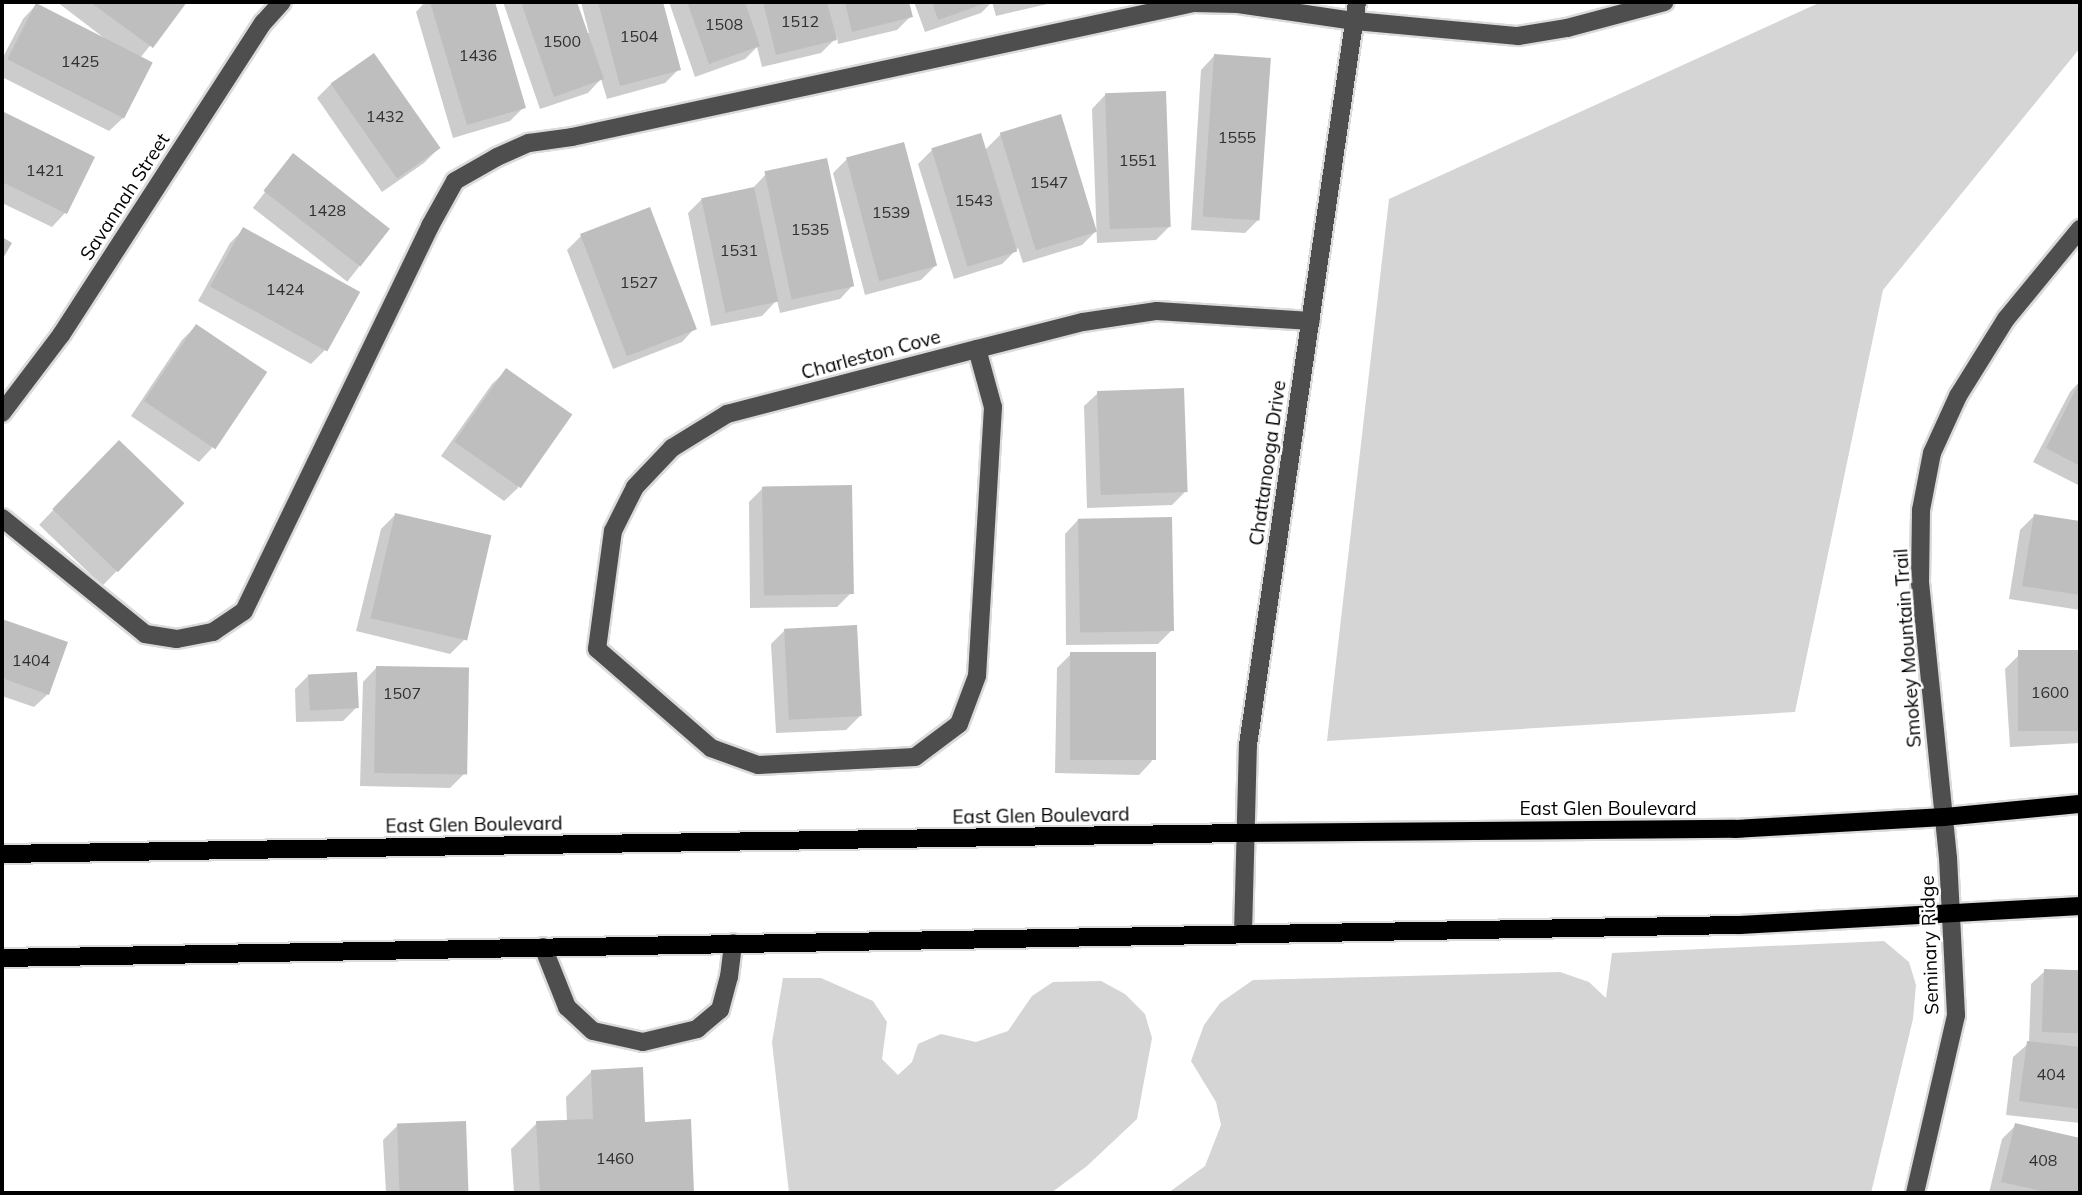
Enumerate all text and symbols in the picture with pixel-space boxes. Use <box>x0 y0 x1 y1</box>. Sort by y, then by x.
house number: 1512 <box>781 11 819 31</box>
house number: 1508 <box>705 14 743 34</box>
house number: 1504 <box>620 26 658 46</box>
house number: 1500 <box>543 31 581 51</box>
house number: 1436 <box>459 45 497 65</box>
house number: 1425 <box>61 51 99 71</box>
house number: 1432 <box>366 106 404 126</box>
house number: 1555 <box>1218 127 1256 147</box>
street label: Savannah Street <box>75 129 175 265</box>
house number: 1551 <box>1119 150 1157 170</box>
house number: 1421 <box>26 160 64 180</box>
house number: 1547 <box>1030 172 1068 192</box>
house number: 1543 <box>955 190 993 210</box>
house number: 1428 <box>308 200 346 220</box>
house number: 1539 <box>872 202 910 222</box>
house number: 1535 <box>791 219 829 239</box>
house number: 1531 <box>720 240 758 260</box>
house number: 1527 <box>620 272 658 292</box>
house number: 1424 <box>266 279 304 299</box>
street label: Charleston Cove <box>799 325 943 385</box>
street label: Chattanooga Drive <box>1245 379 1291 547</box>
street label: Smokey Mountain Trail <box>1890 548 1926 748</box>
house number: 1404 <box>12 650 50 670</box>
house number: 1600 <box>2031 682 2069 702</box>
house number: 1507 <box>383 683 421 703</box>
street label: East Glen Boulevard <box>1519 798 1697 820</box>
street label: East Glen Boulevard <box>952 803 1130 829</box>
street label: East Glen Boulevard <box>385 812 563 838</box>
street label: Seminary Ridge <box>1916 875 1944 1015</box>
house number: 404 <box>2037 1064 2065 1084</box>
house number: 1460 <box>596 1148 634 1168</box>
house number: 408 <box>2029 1150 2057 1170</box>

